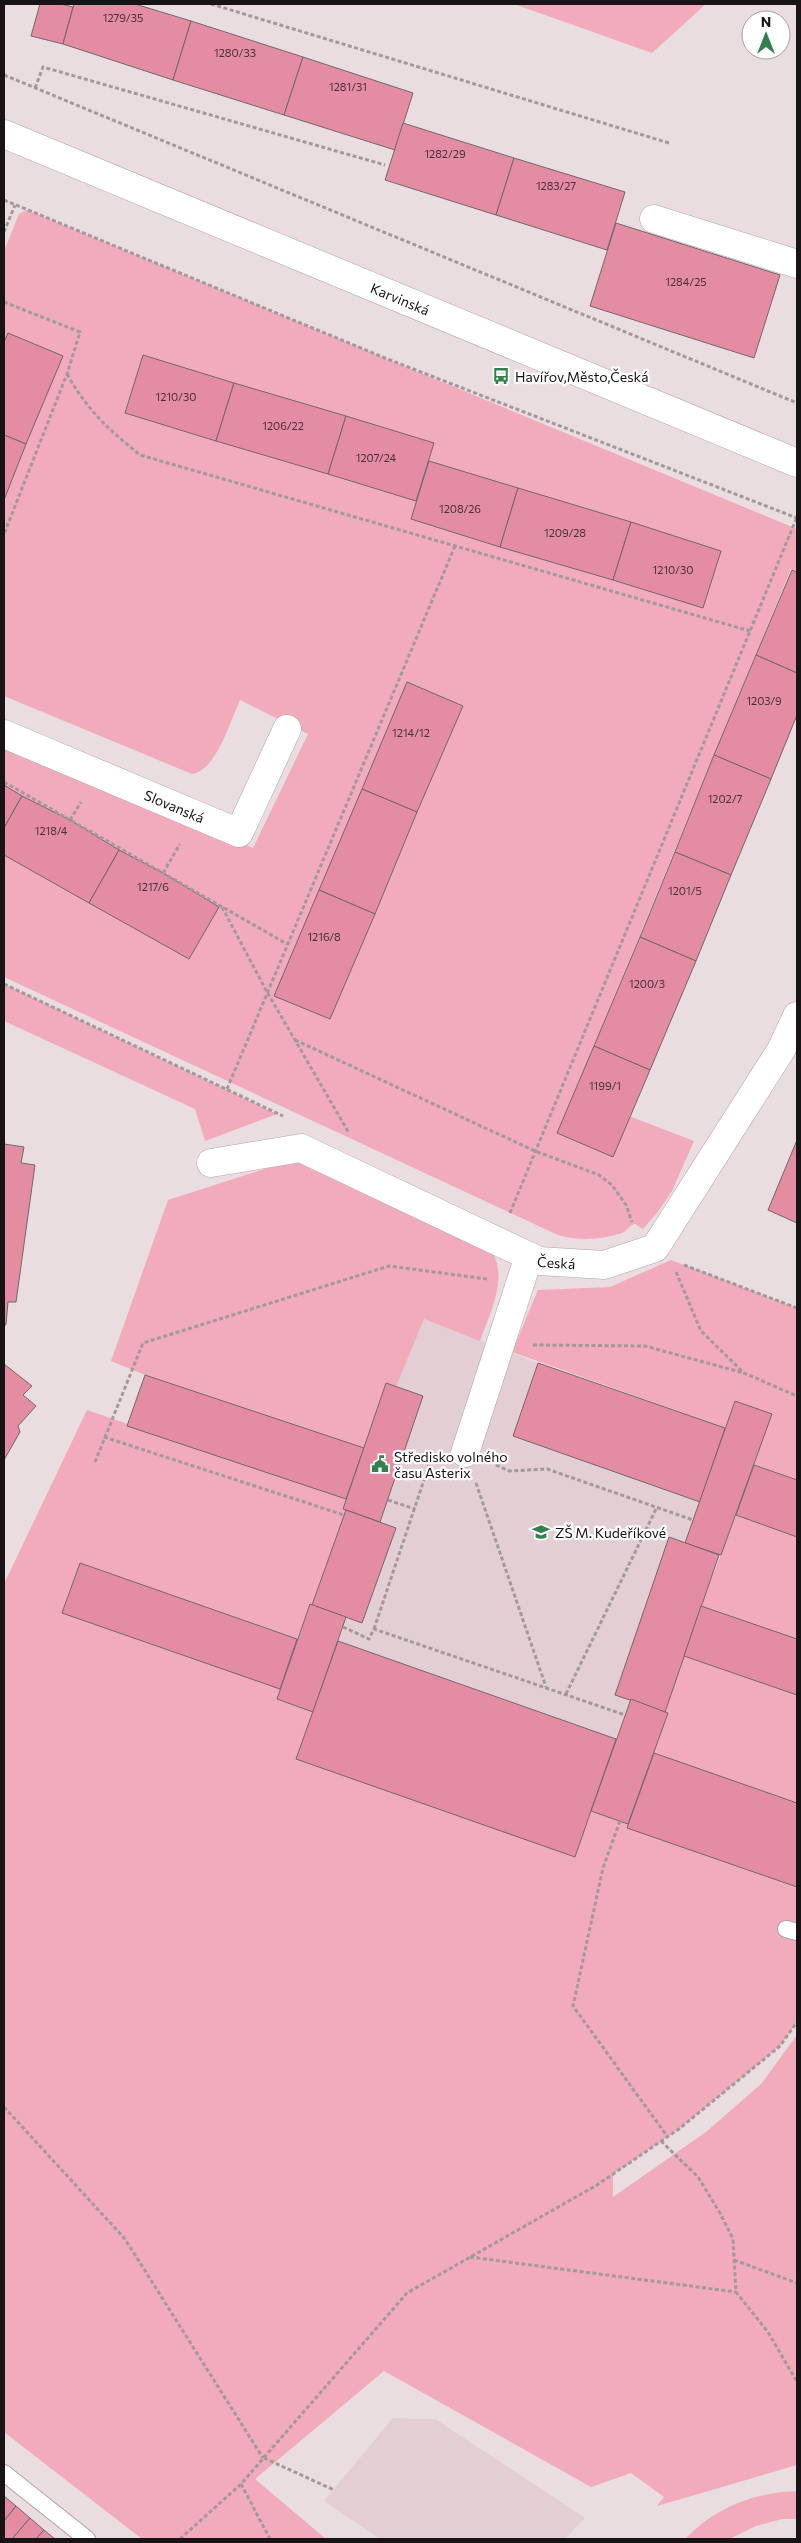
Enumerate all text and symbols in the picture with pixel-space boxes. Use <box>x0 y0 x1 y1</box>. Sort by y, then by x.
north arrow <box>741 10 791 60</box>
house number: 1279/35 <box>103 11 143 24</box>
text: N <box>761 13 771 30</box>
house number: 1280/33 <box>214 46 256 59</box>
house number: 1281/31 <box>329 80 367 93</box>
house number: 1282/29 <box>424 147 466 160</box>
house number: 1283/27 <box>536 179 576 192</box>
house number: 1284/25 <box>665 275 707 288</box>
street label: Karvinská <box>368 279 432 318</box>
bus stop icon: Havířov,Město,Česká <box>491 366 511 386</box>
place label: Havířov,Město,Česká <box>515 368 648 385</box>
house number: 1210/30 <box>156 390 196 403</box>
house number: 1206/22 <box>262 419 304 432</box>
house number: 1207/24 <box>356 451 397 464</box>
house number: 1208/26 <box>439 502 481 515</box>
house number: 1209/28 <box>544 526 586 539</box>
house number: 1210/30 <box>653 563 693 576</box>
house number: 1203/9 <box>746 694 782 707</box>
house number: 1214/12 <box>392 726 430 739</box>
street label: Slovanská <box>142 786 207 826</box>
house number: 1202/7 <box>708 792 743 805</box>
house number: 1218/4 <box>35 824 68 837</box>
house number: 1217/6 <box>137 880 169 893</box>
house number: 1201/5 <box>668 884 702 897</box>
house number: 1216/8 <box>307 930 341 943</box>
house number: 1200/3 <box>629 977 665 990</box>
house number: 1199/1 <box>589 1079 621 1092</box>
street label: Česká <box>537 1252 576 1272</box>
place label: Středisko volného času Asterix <box>394 1448 508 1481</box>
public building icon: Středisko volného času Asterix <box>370 1454 390 1474</box>
school or university icon: ZŠ M. Kudeříkové <box>531 1522 551 1542</box>
place label: ZŠ M. Kudeříkové <box>555 1524 666 1541</box>

